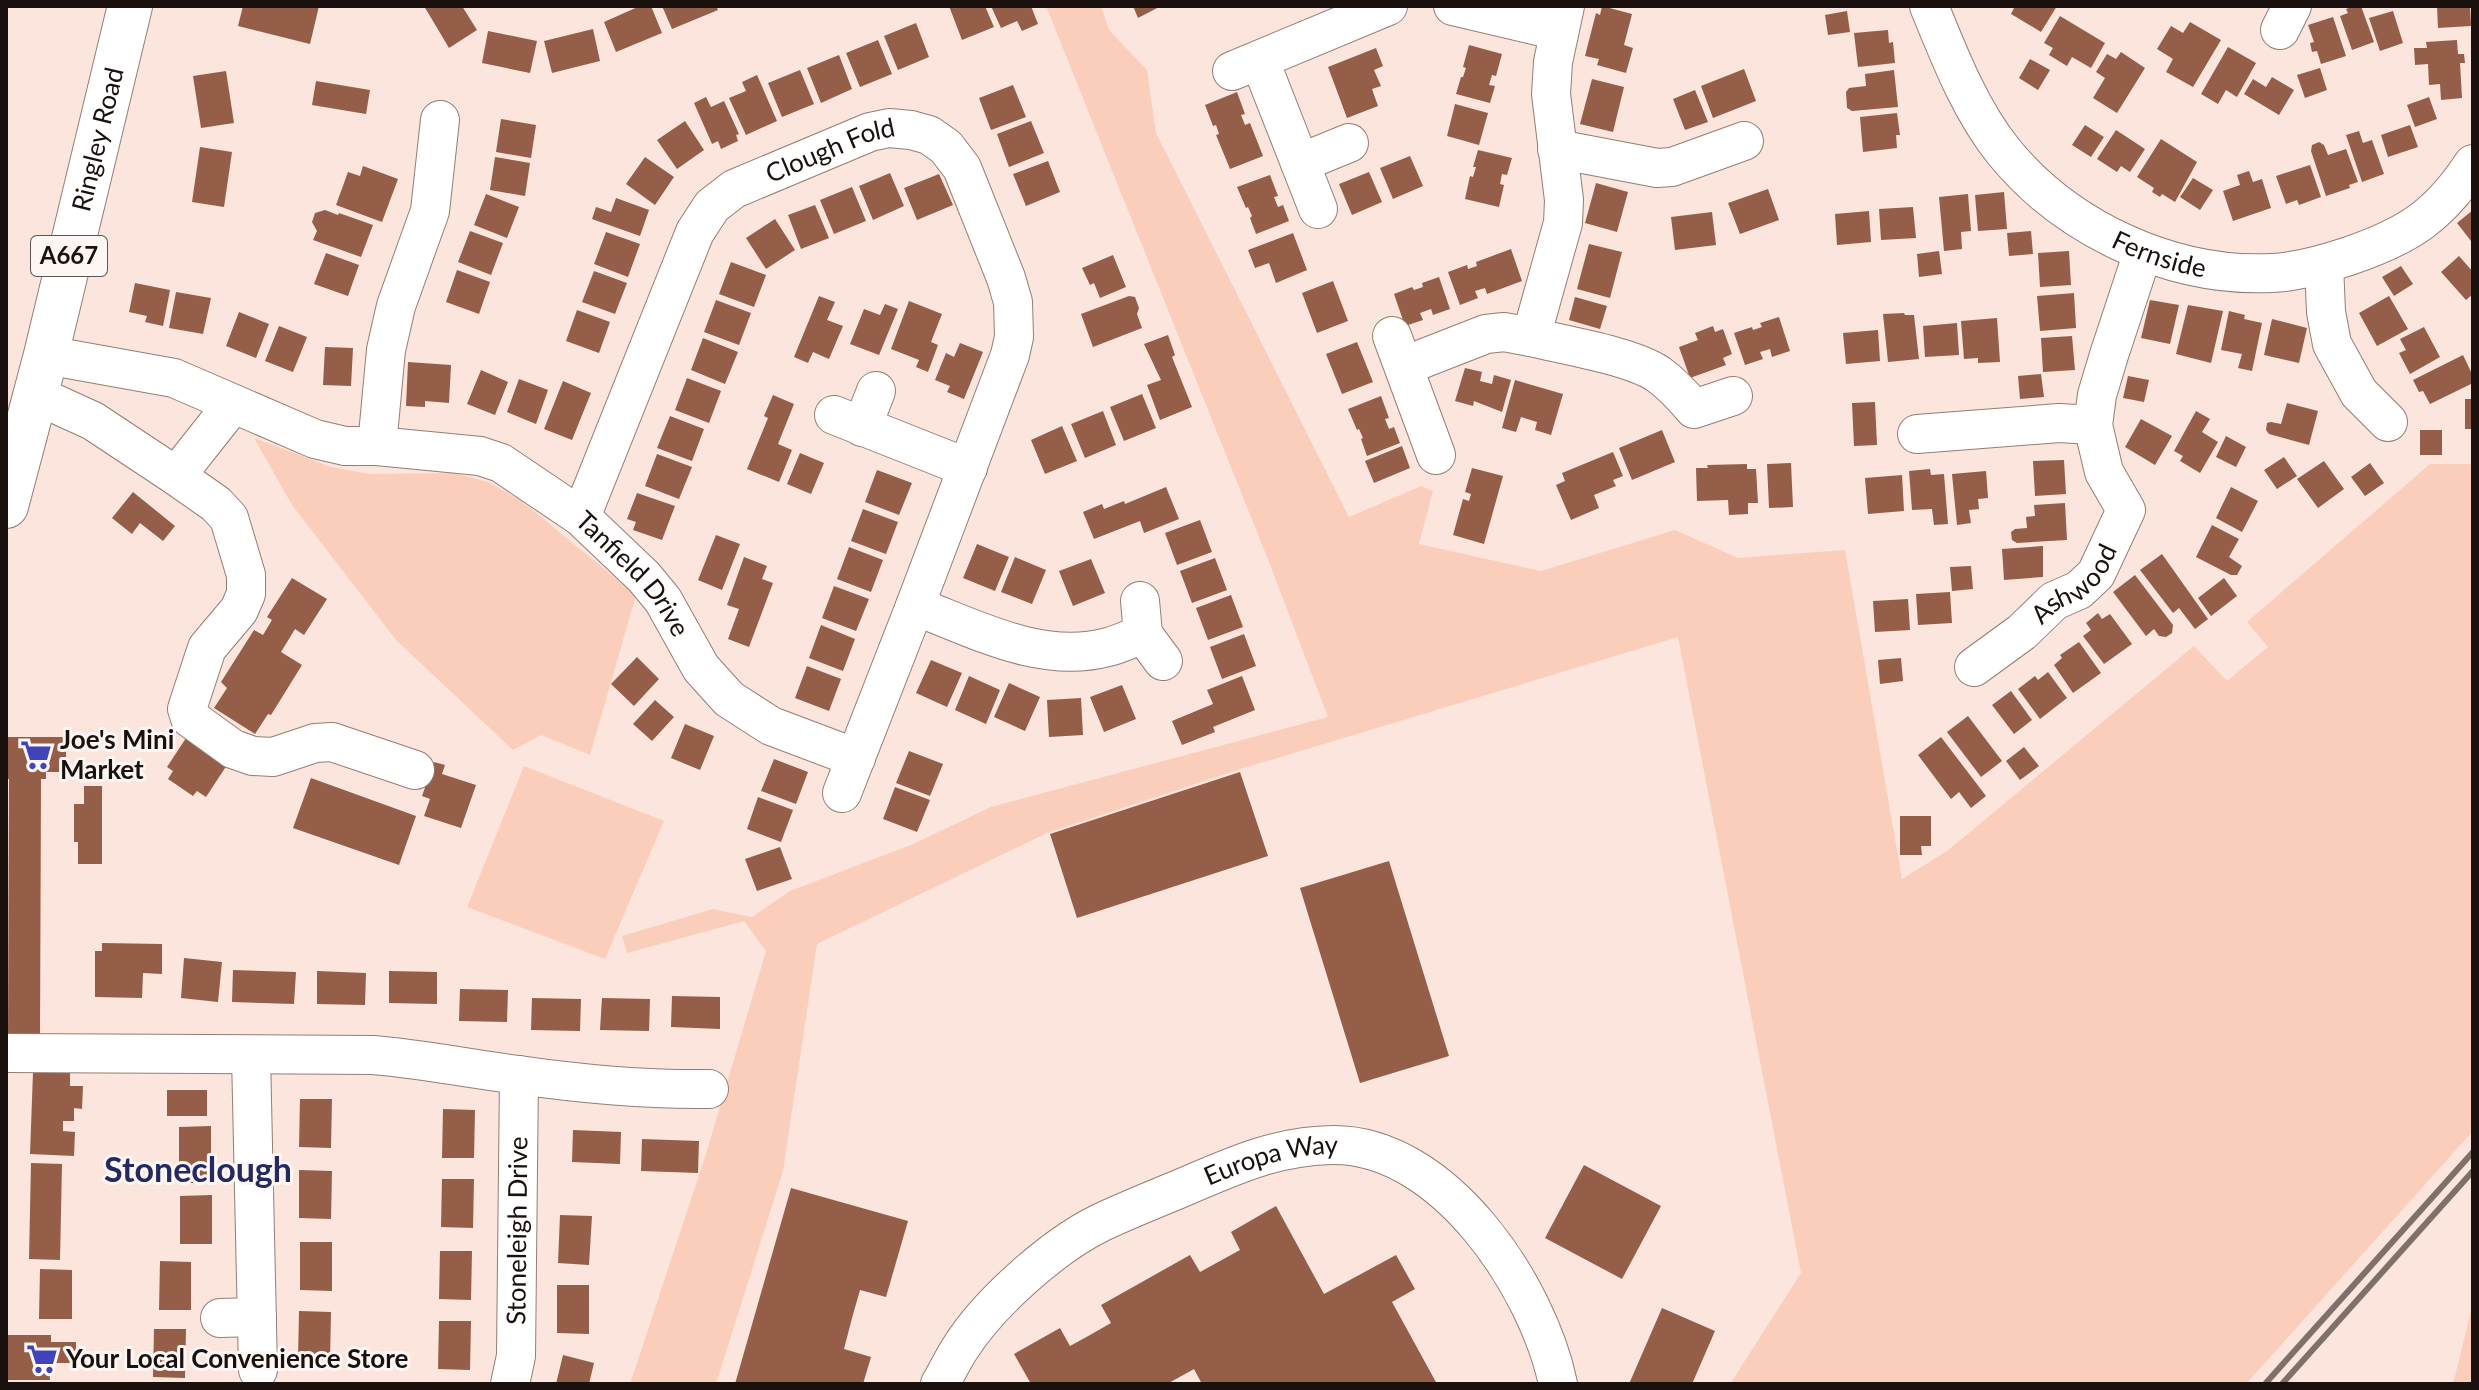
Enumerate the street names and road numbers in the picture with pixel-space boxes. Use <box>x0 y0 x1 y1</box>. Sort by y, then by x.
street label: Ringley Road <box>64 64 130 214</box>
street label: Clough Fold <box>761 110 898 189</box>
street label: Fernside <box>2107 223 2209 284</box>
road number: A667 <box>31 236 107 276</box>
street label: Tanfield Drive <box>570 504 697 642</box>
street label: Ashwood <box>2024 539 2123 630</box>
street label: Europa Way <box>1199 1128 1339 1192</box>
street label: Stoneleigh Drive <box>499 1136 533 1325</box>

